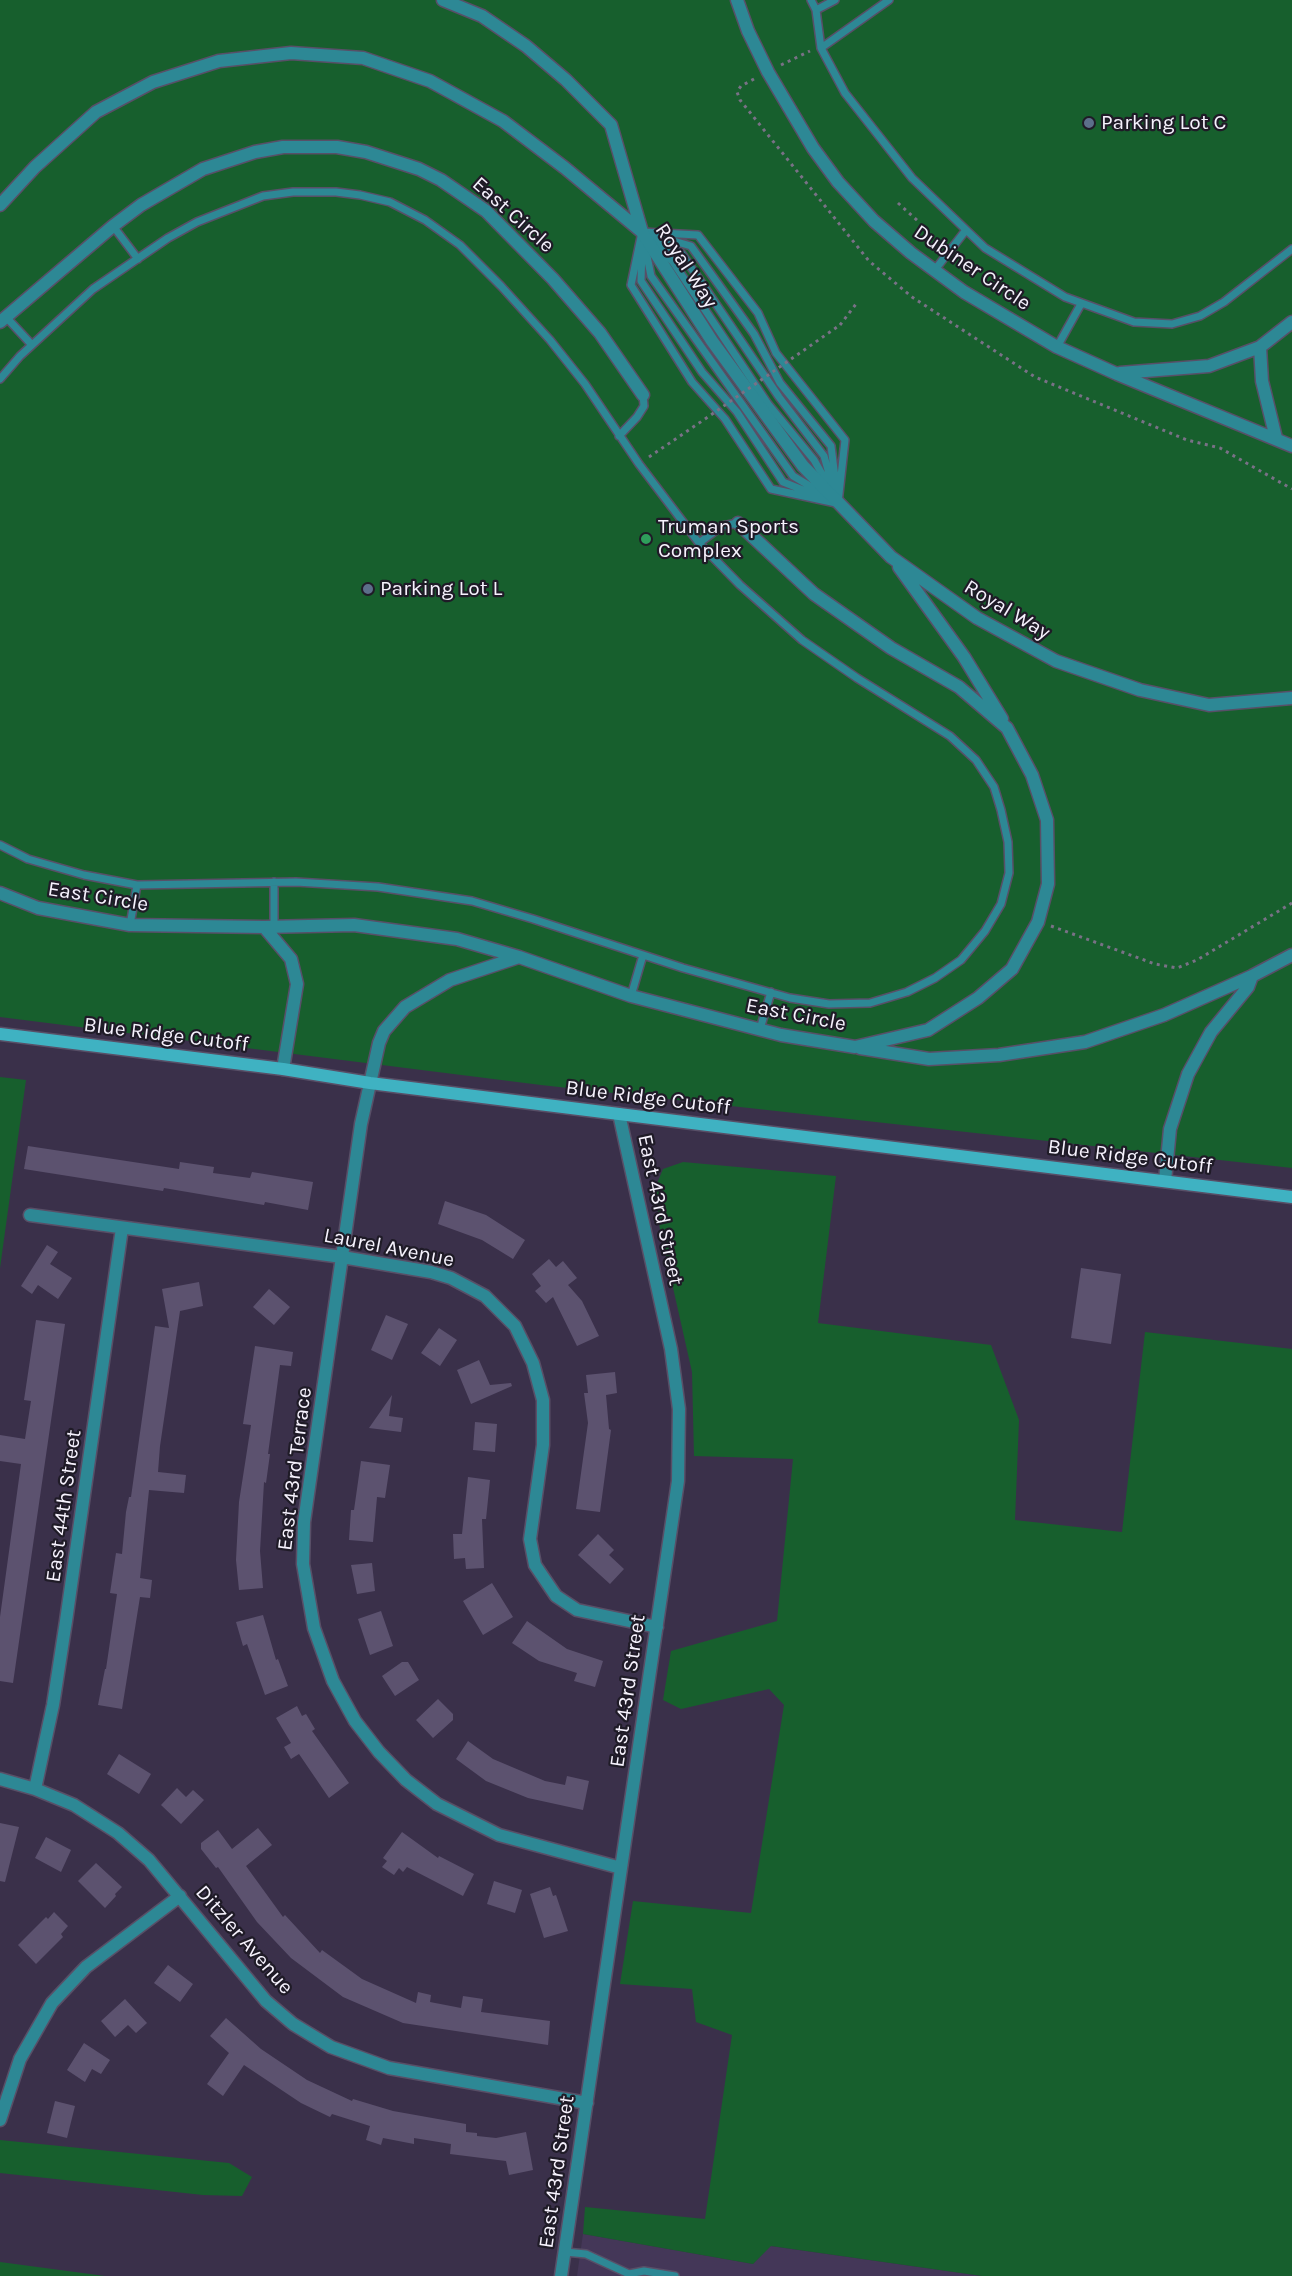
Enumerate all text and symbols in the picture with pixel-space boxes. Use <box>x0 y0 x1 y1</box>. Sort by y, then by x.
place label: Parking Lot C <box>1101 110 1226 136</box>
marker: Parking Lot C <box>1082 116 1096 130</box>
street label: East Circle <box>467 172 559 258</box>
street label: Royal Way <box>649 219 723 313</box>
street label: Dubiner Circle <box>909 220 1035 316</box>
place label: Truman Sports Complex <box>658 514 799 564</box>
marker: Truman Sports Complex <box>639 532 653 546</box>
street label: Royal Way <box>959 574 1055 646</box>
place label: Parking Lot L <box>380 576 502 602</box>
marker: Parking Lot L <box>361 582 375 596</box>
street label: East Circle <box>46 877 150 917</box>
street label: East Circle <box>744 993 848 1037</box>
street label: Blue Ridge Cutoff <box>82 1012 250 1058</box>
street label: Blue Ridge Cutoff <box>564 1075 732 1121</box>
street label: East 43rd Street <box>632 1132 688 1288</box>
street label: Blue Ridge Cutoff <box>1046 1134 1214 1180</box>
street label: Laurel Avenue <box>322 1223 456 1273</box>
street label: East 43rd Terrace <box>272 1386 318 1552</box>
street label: East 44th Street <box>41 1428 87 1584</box>
street label: East 43rd Street <box>605 1613 651 1769</box>
street label: Ditzler Avenue <box>190 1880 298 2000</box>
street label: East 43rd Street <box>534 2094 580 2250</box>

